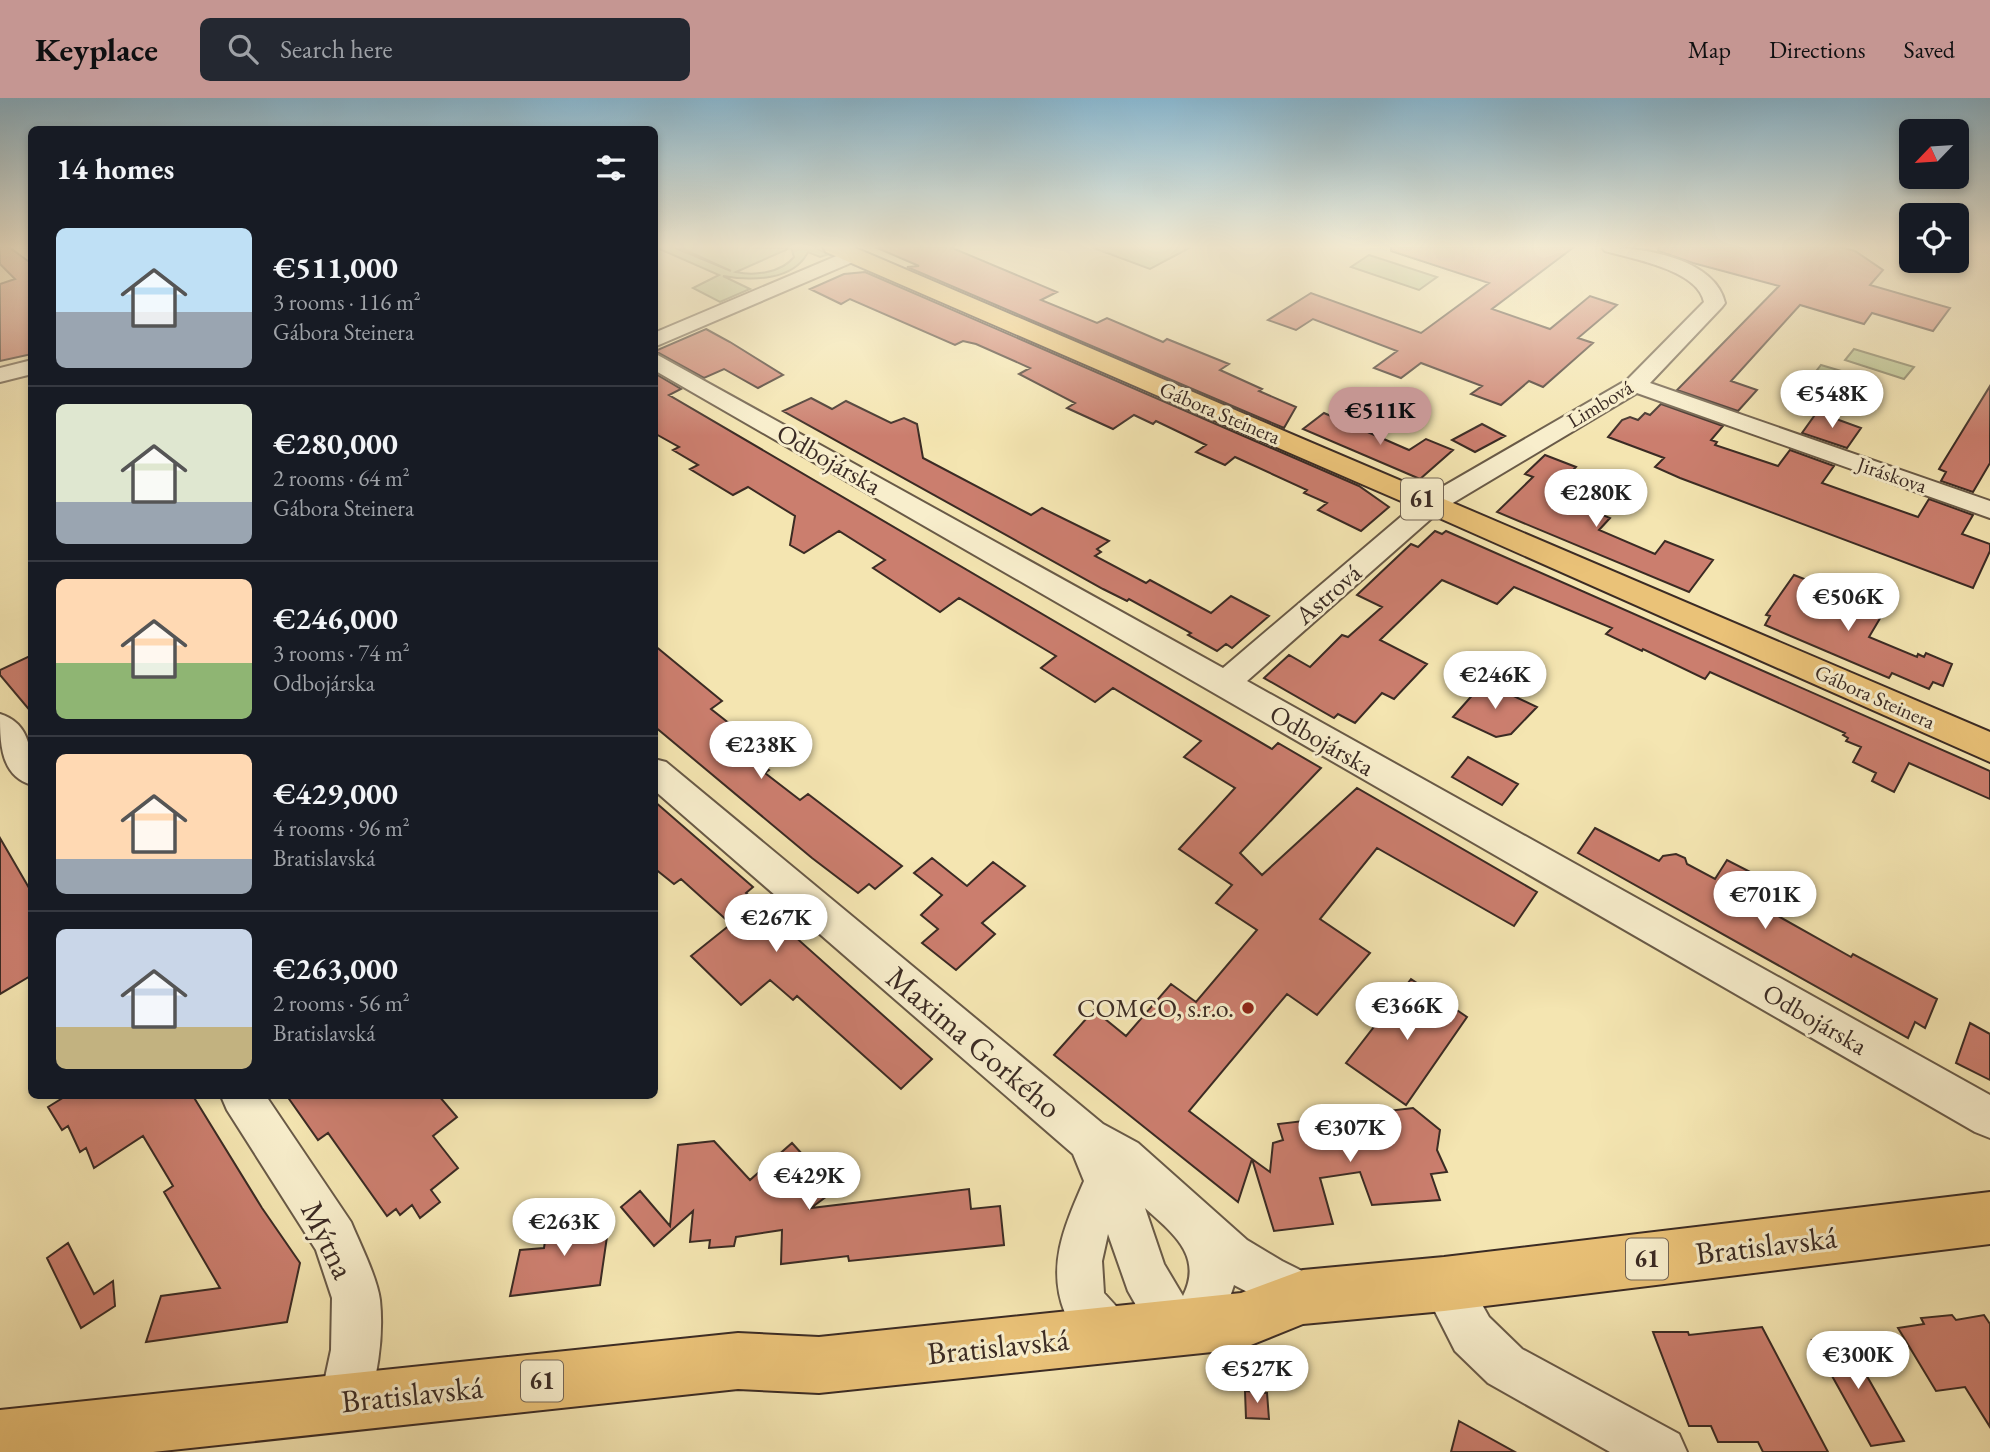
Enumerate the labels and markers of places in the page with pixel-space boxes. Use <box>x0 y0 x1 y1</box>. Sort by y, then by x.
pin: €548K <box>1783 370 1881 430</box>
pin: €511K <box>1331 388 1429 447</box>
pin: €280K <box>1547 470 1645 529</box>
pin: €506K <box>1799 574 1897 633</box>
pin: €246K <box>1446 652 1544 711</box>
pin: €238K <box>712 722 810 781</box>
pin: €701K <box>1716 872 1814 931</box>
pin: €267K <box>727 894 825 954</box>
pin: €366K <box>1358 982 1456 1042</box>
place label: COMCO, s.r.o. <box>1077 991 1234 1025</box>
marker: COMCO, s.r.o. <box>1240 1000 1256 1016</box>
pin: €307K <box>1301 1104 1399 1164</box>
pin: €429K <box>760 1152 858 1212</box>
pin: €263K <box>515 1198 613 1258</box>
pin: €300K <box>1809 1332 1907 1391</box>
pin: €527K <box>1208 1346 1306 1405</box>

